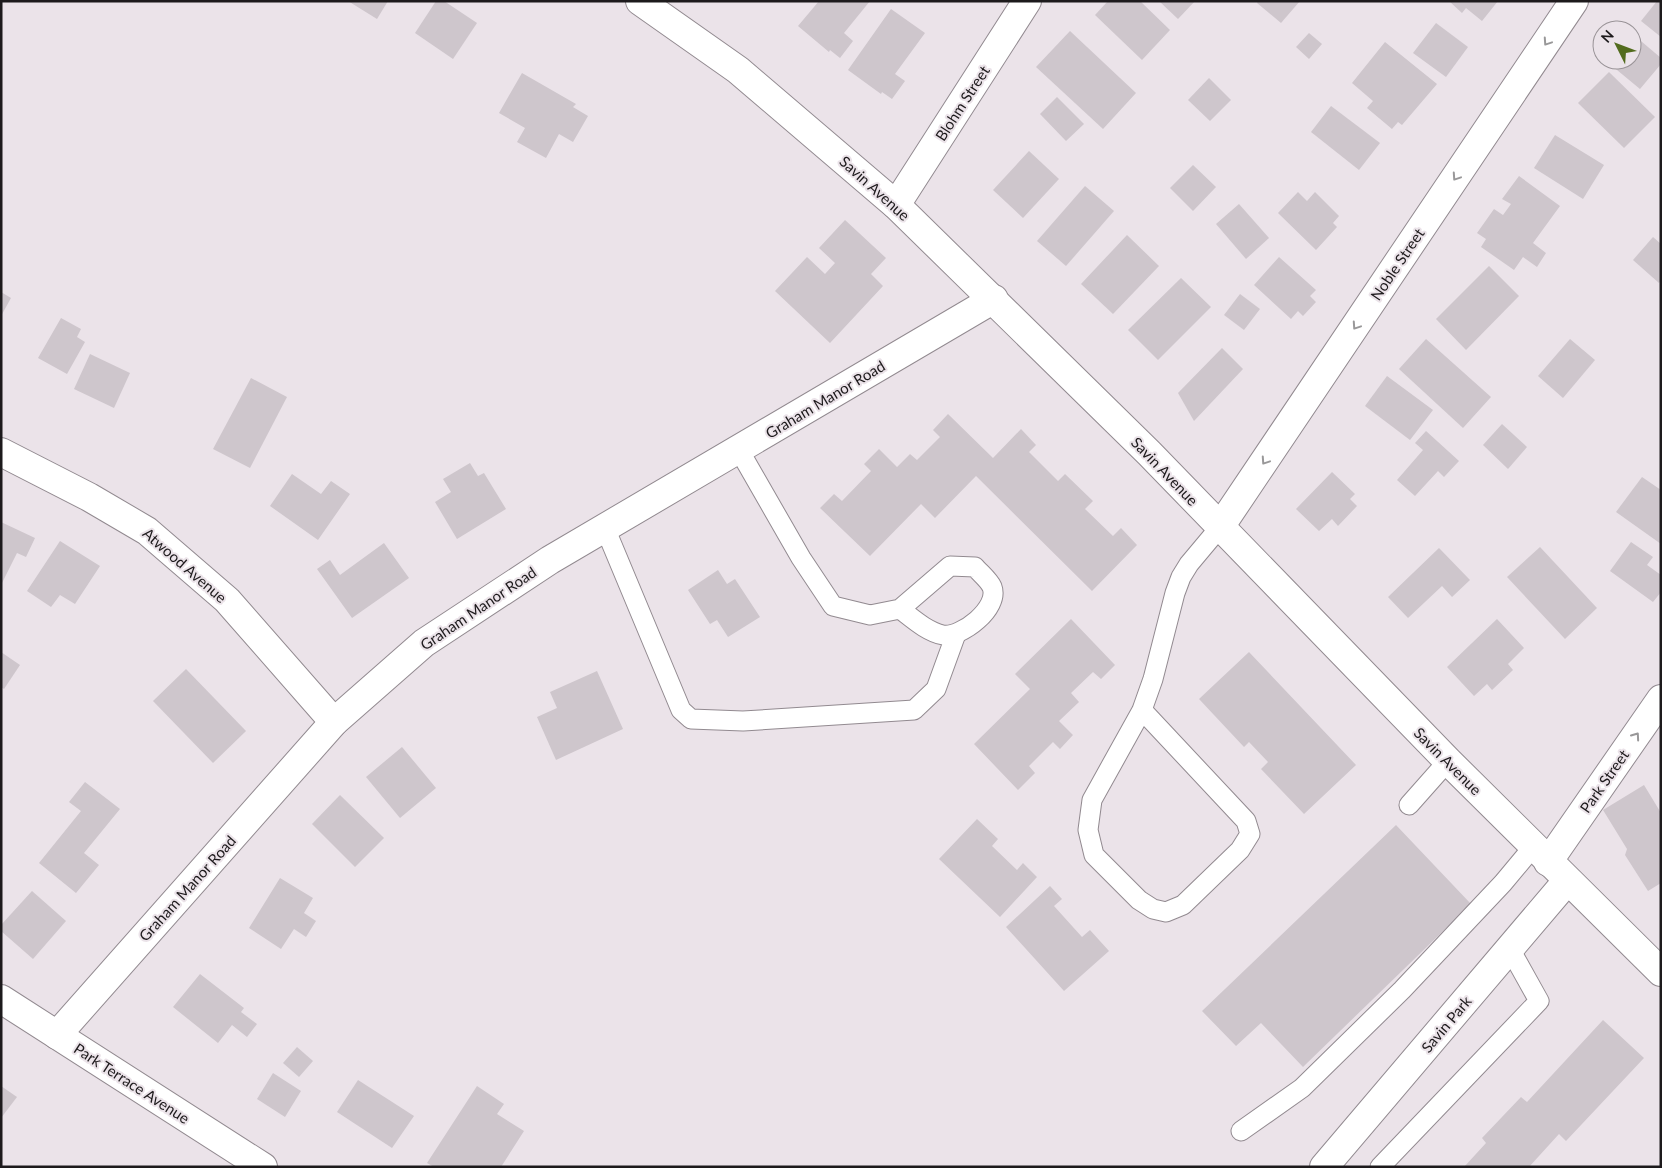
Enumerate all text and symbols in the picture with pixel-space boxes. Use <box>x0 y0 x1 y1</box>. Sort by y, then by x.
north arrow <box>1592 20 1642 70</box>
text: N <box>1597 26 1617 46</box>
one-way arrow <box>1544 36 1553 45</box>
street label: Blohm Street <box>931 62 993 144</box>
street label: Savin Avenue <box>836 152 914 224</box>
one-way arrow <box>1453 171 1462 180</box>
street label: Noble Street <box>1366 224 1428 303</box>
one-way arrow <box>1352 321 1362 330</box>
street label: Graham Manor Road <box>762 356 888 442</box>
street label: Savin Avenue <box>1128 433 1202 509</box>
one-way arrow <box>1262 455 1271 465</box>
street label: Atwood Avenue <box>139 524 231 606</box>
street label: Graham Manor Road <box>417 563 539 653</box>
street label: Savin Avenue <box>1411 724 1486 799</box>
one-way arrow <box>1630 732 1639 741</box>
street label: Park Street <box>1576 746 1633 816</box>
street label: Graham Manor Road <box>135 831 239 945</box>
street label: Savin Park <box>1417 992 1475 1056</box>
street label: Park Terrace Avenue <box>71 1039 193 1127</box>

